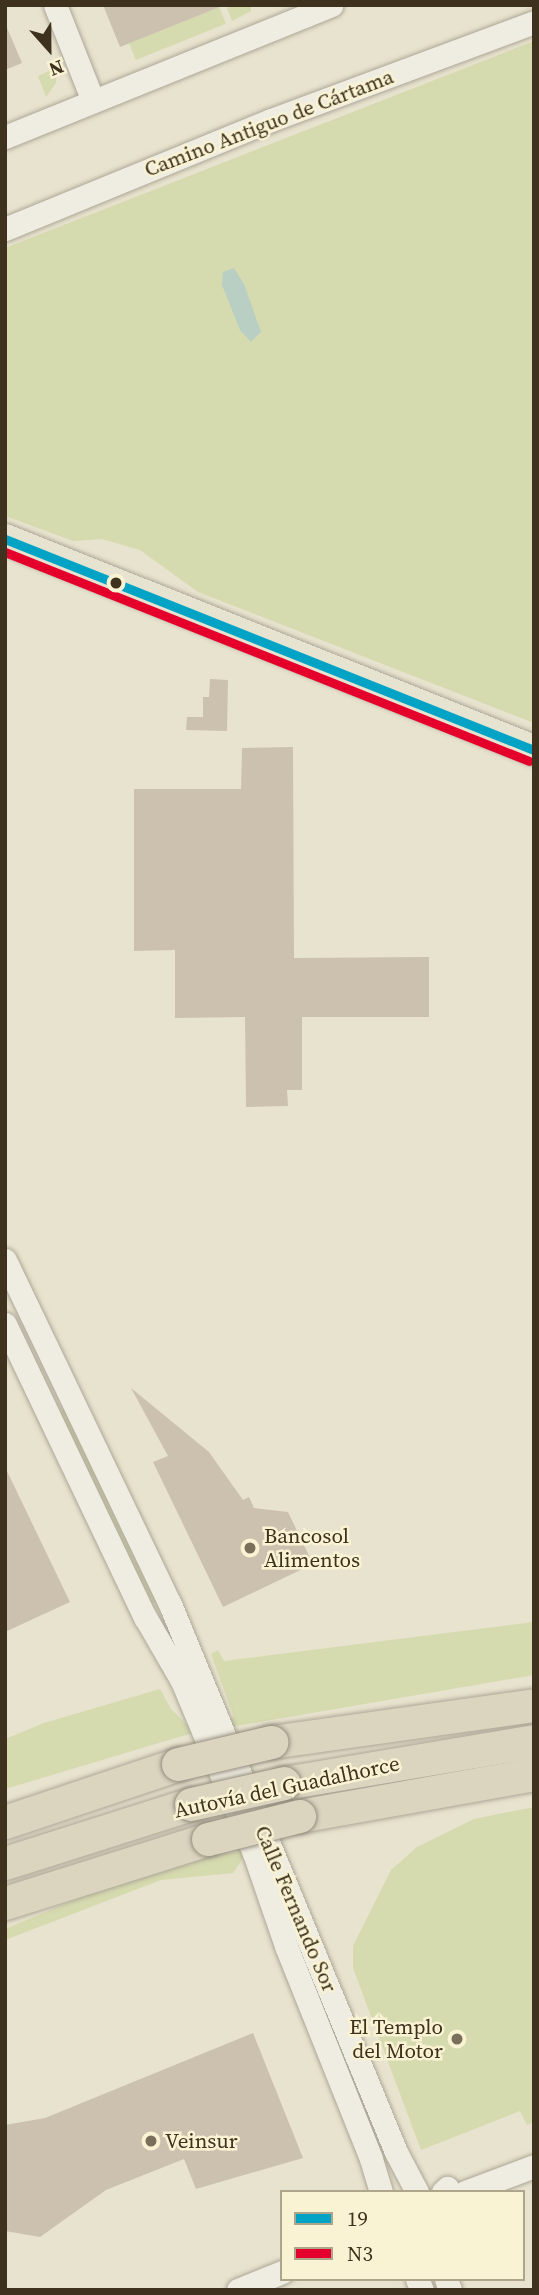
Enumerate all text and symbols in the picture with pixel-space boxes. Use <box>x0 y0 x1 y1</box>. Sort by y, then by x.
north arrow <box>14 14 84 84</box>
text: N <box>45 54 68 83</box>
street label: Camino Antiguo de Cártama <box>141 64 397 182</box>
unlabelled marker <box>109 576 123 590</box>
place label: Bancosol Alimentos <box>264 1523 360 1573</box>
marker: Bancosol Alimentos <box>242 1540 258 1556</box>
street label: Autovía del Guadalhorce <box>172 1751 402 1823</box>
street label: Calle Fernando Sor <box>250 1822 342 1996</box>
place label: El Templo del Motor <box>349 2014 443 2064</box>
marker: El Templo del Motor <box>449 2031 465 2047</box>
place label: Veinsur <box>165 2128 238 2154</box>
marker: Veinsur <box>143 2133 159 2149</box>
legend <box>280 2190 525 2281</box>
text: 19 <box>347 2204 368 2233</box>
text: N3 <box>347 2239 373 2268</box>

